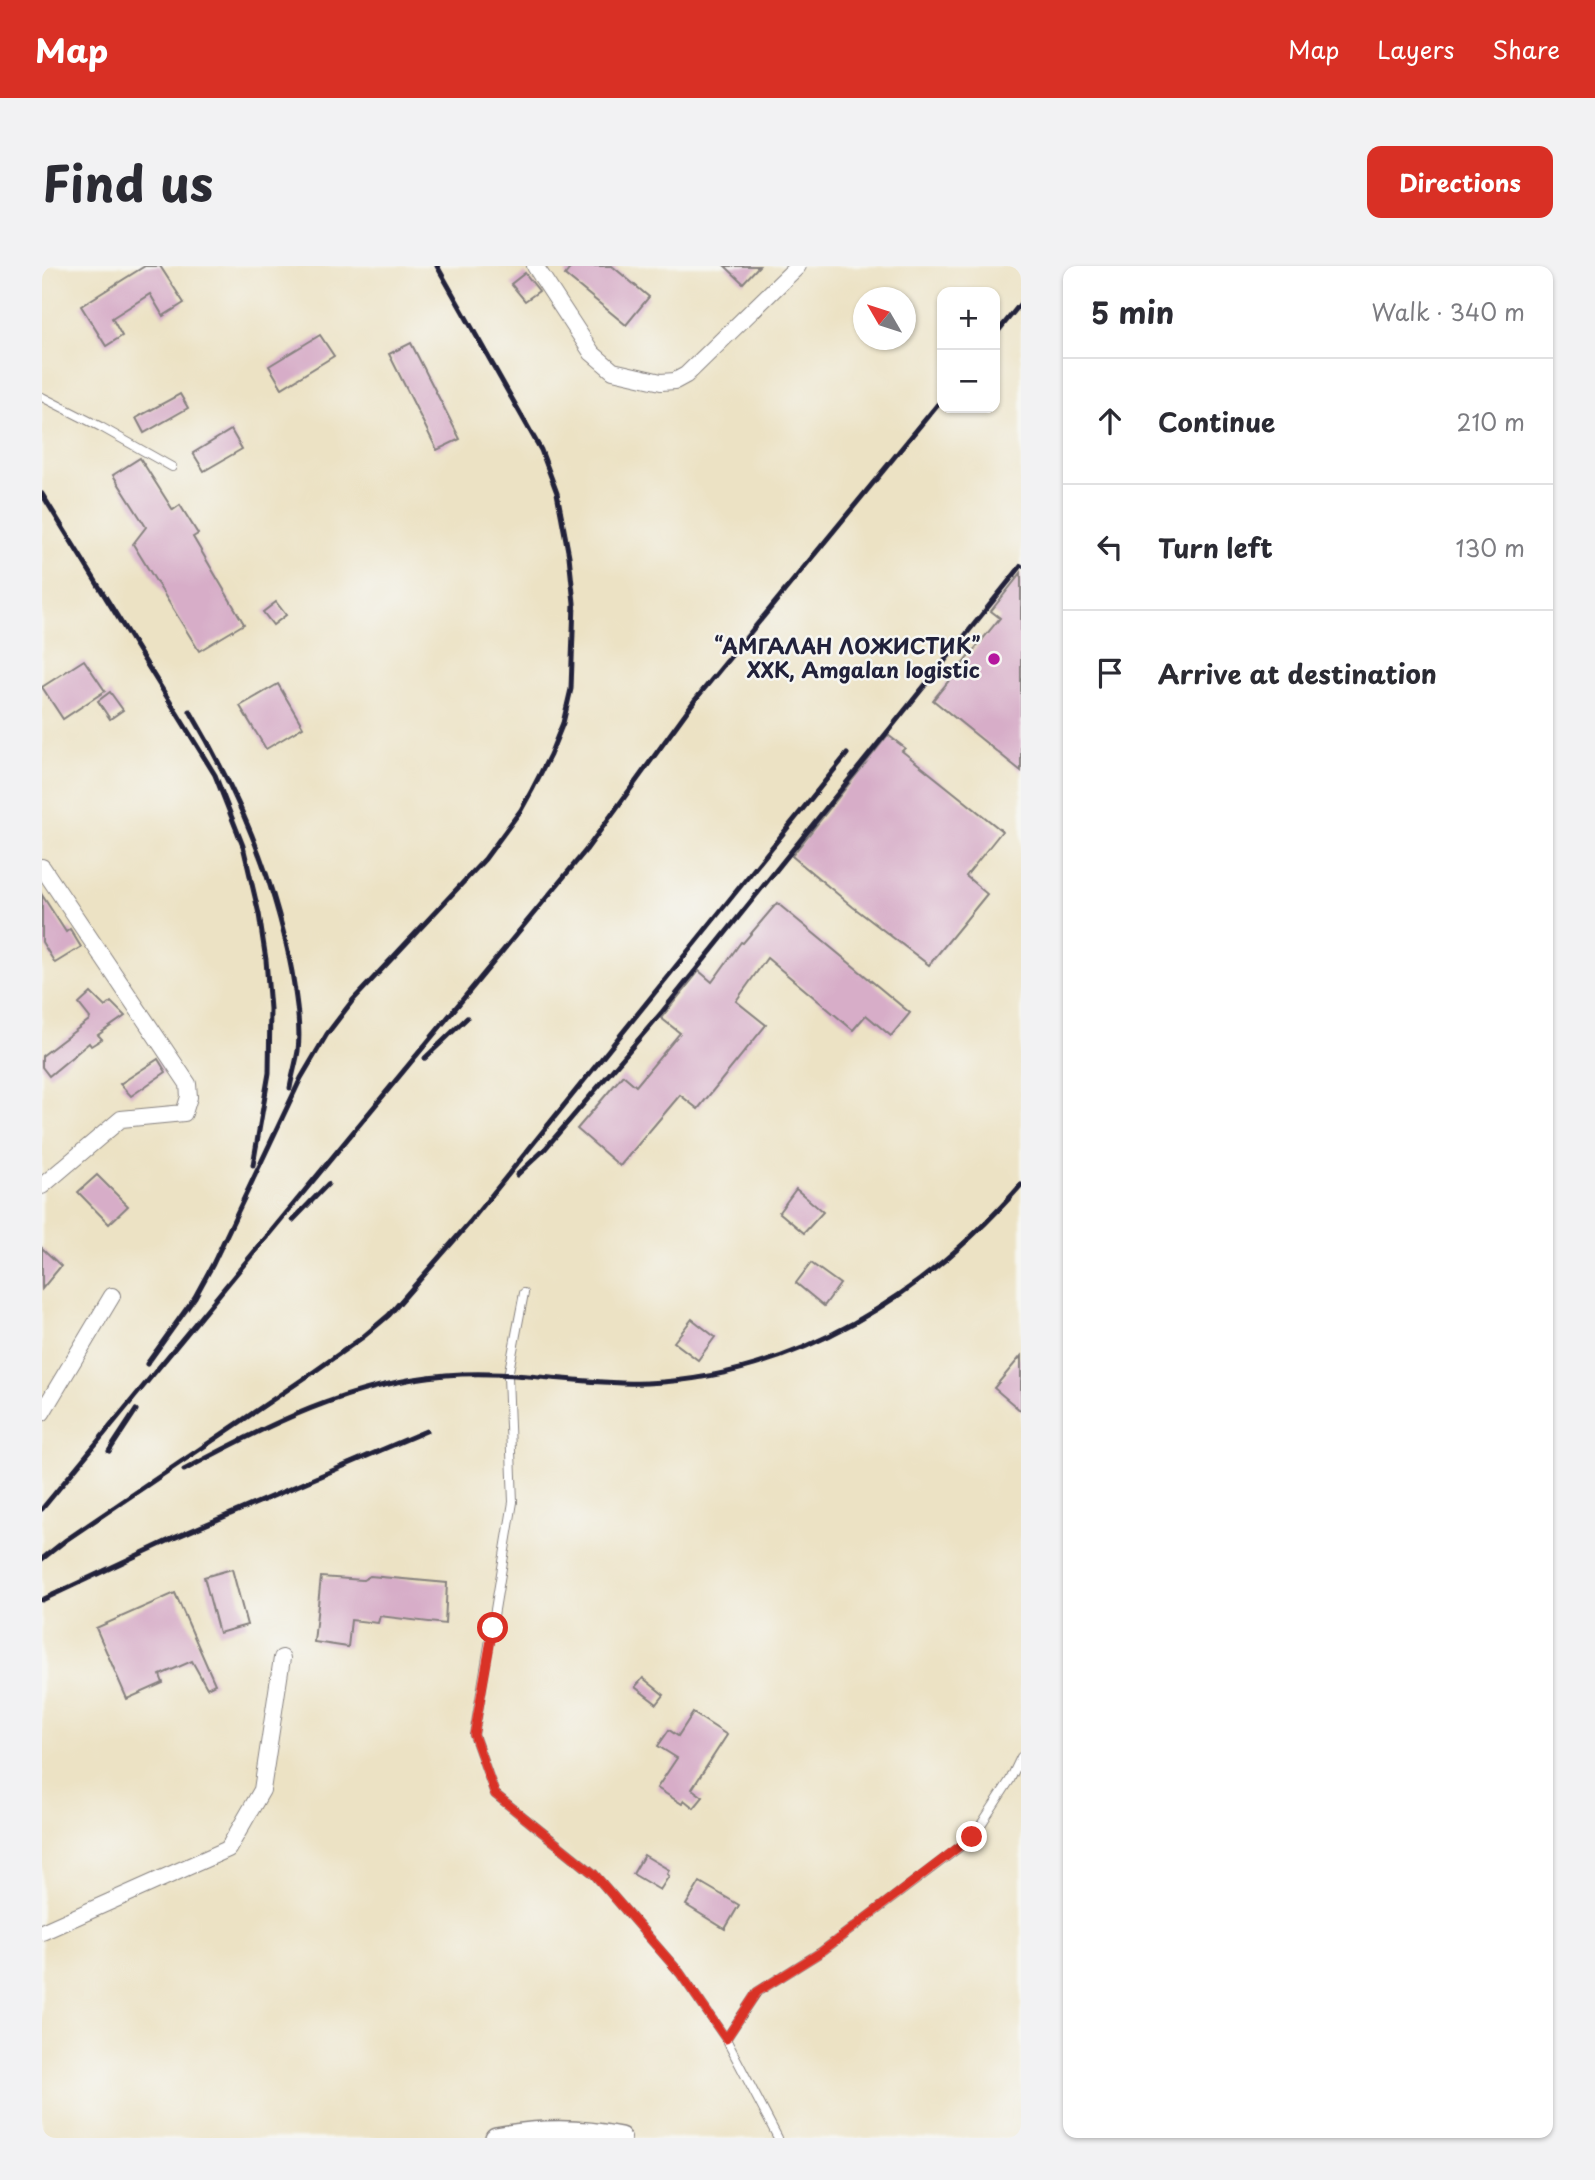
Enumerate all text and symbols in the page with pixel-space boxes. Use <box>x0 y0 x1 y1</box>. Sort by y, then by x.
text: Map <box>35 24 108 74</box>
text: Map <box>1288 31 1339 67</box>
text: Layers <box>1377 31 1454 67</box>
text: Share <box>1492 31 1560 67</box>
text: Find us <box>42 145 213 219</box>
button: Directions <box>1367 146 1553 218</box>
north arrow <box>853 287 916 350</box>
map controls <box>937 287 1000 413</box>
button: + <box>937 287 1000 350</box>
text: 5 min <box>1091 289 1174 334</box>
text: Walk · 340 m <box>1372 294 1525 329</box>
button: − <box>937 350 1000 413</box>
icon: ahead <box>1091 402 1129 440</box>
text: Continue <box>1158 402 1275 441</box>
text: 210 m <box>1457 404 1525 439</box>
icon: left <box>1091 528 1129 566</box>
text: Turn left <box>1158 528 1273 567</box>
text: 130 m <box>1455 530 1525 565</box>
place label: “АМГАЛАН ЛОЖИСТИК” ХХК, Amgalan logistic <box>715 629 981 685</box>
marker: “АМГАЛАН ЛОЖИСТИК” ХХК, Amgalan logistic <box>986 651 1002 667</box>
icon: arrive <box>1091 654 1129 692</box>
text: Arrive at destination <box>1158 654 1437 693</box>
route start <box>477 1612 508 1643</box>
route end <box>956 1821 987 1852</box>

